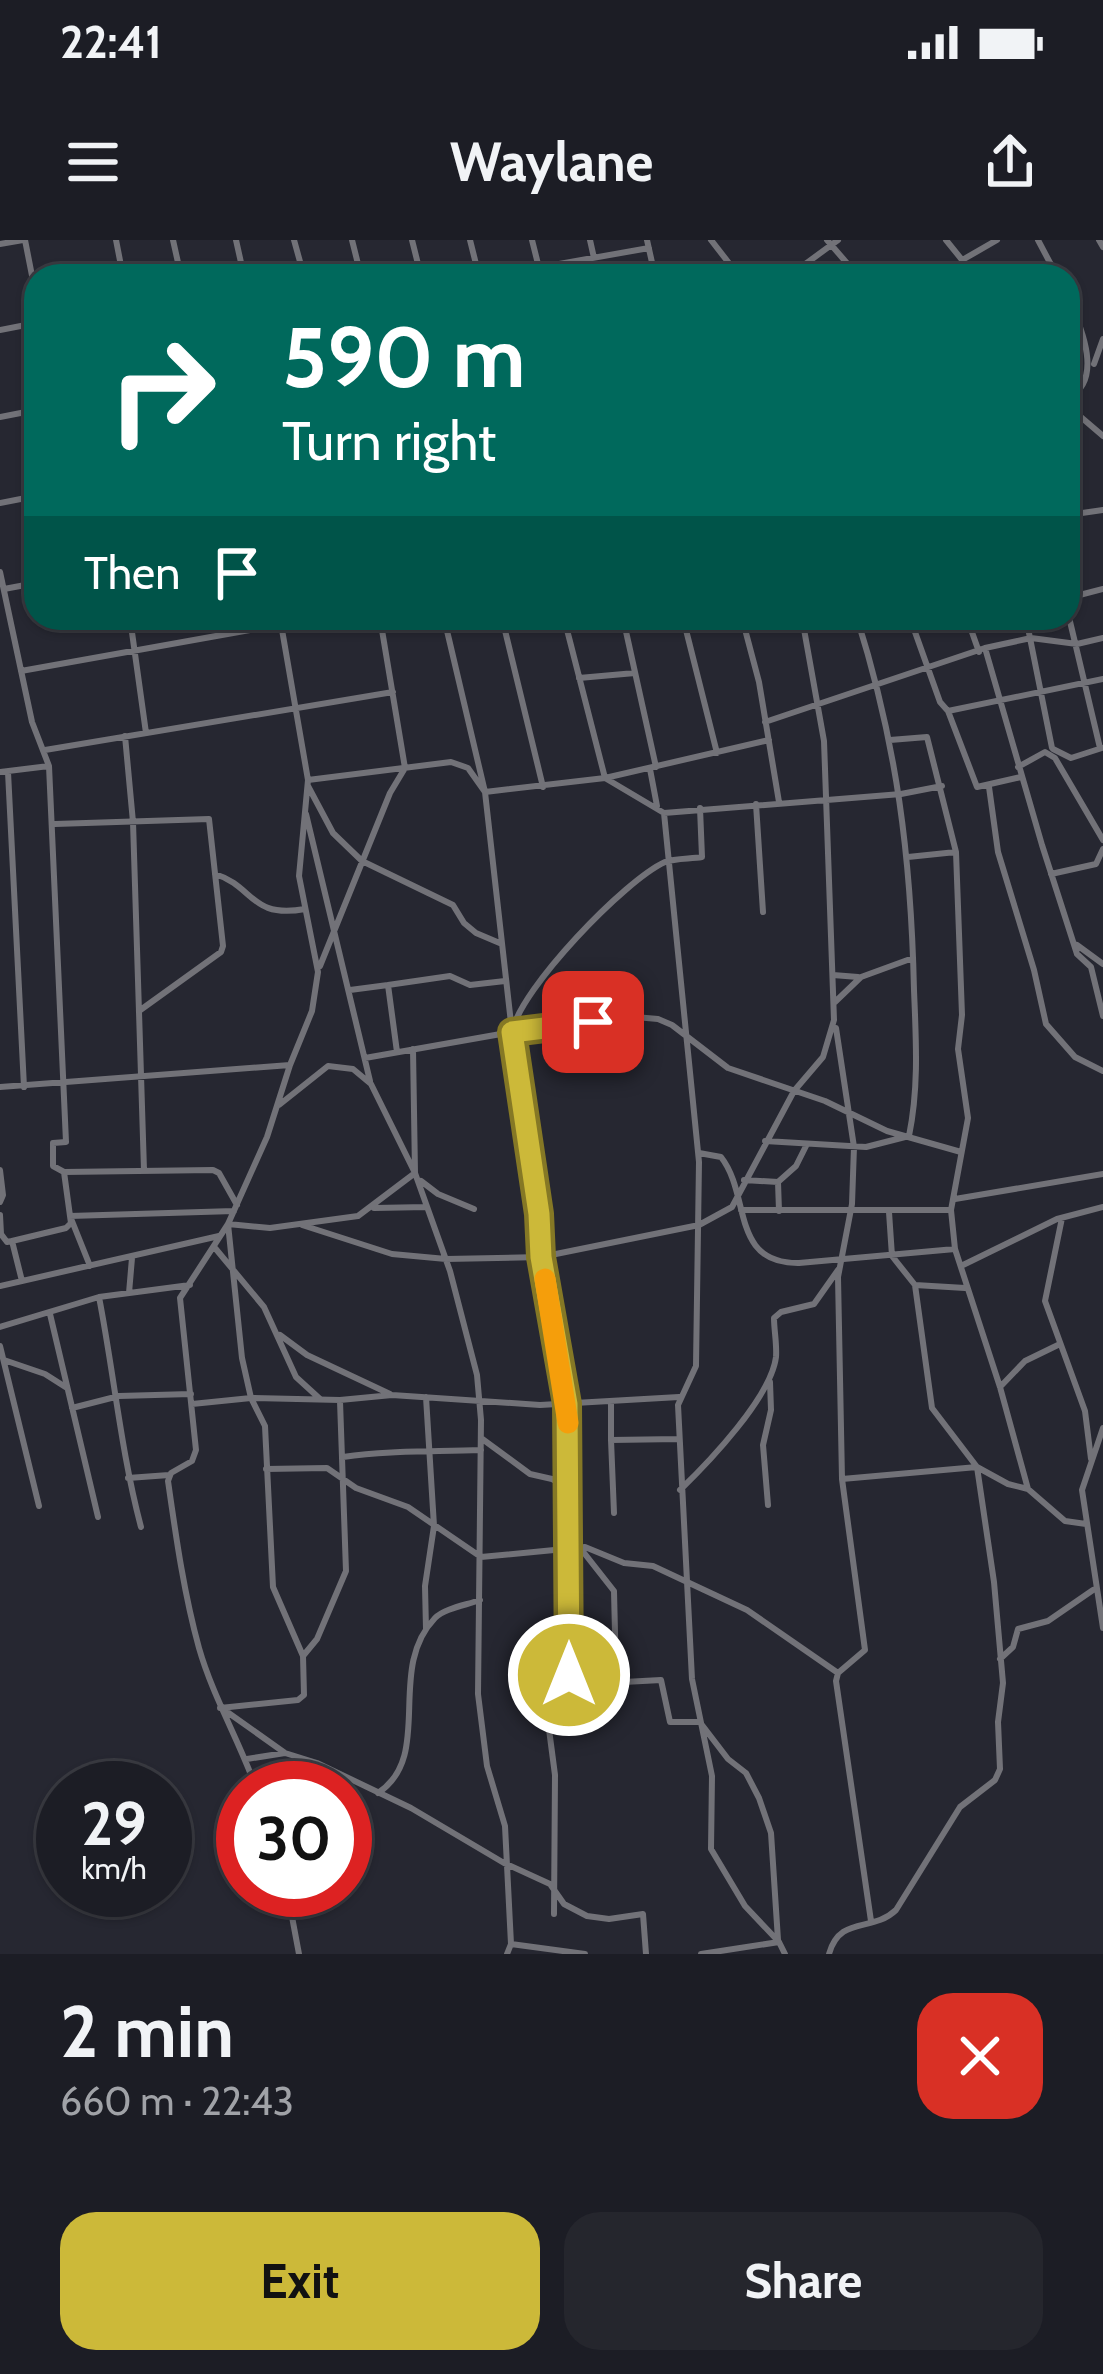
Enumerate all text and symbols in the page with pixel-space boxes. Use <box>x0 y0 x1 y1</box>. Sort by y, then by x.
text: 22:41 <box>60 15 162 69</box>
icon: menu <box>60 129 126 195</box>
text: Waylane <box>450 129 653 195</box>
icon: share <box>977 129 1043 195</box>
text: 590 m <box>282 306 526 408</box>
icon: right <box>84 312 240 468</box>
text: Turn right <box>282 408 496 474</box>
icon: arrive <box>204 540 270 606</box>
text: Then <box>84 546 180 600</box>
pin <box>542 971 644 1073</box>
icon: arrive <box>560 989 626 1055</box>
position arrow <box>506 1612 632 1738</box>
speed limit sign: 30 <box>216 1761 372 1917</box>
text: 29 <box>81 1787 147 1860</box>
text: km/h <box>81 1850 147 1887</box>
text: 2 min <box>60 1988 234 2075</box>
button: close <box>917 1993 1043 2119</box>
text: 660 m · 22:43 <box>60 2077 294 2125</box>
button: Exit <box>60 2212 540 2350</box>
button: Share <box>564 2212 1043 2350</box>

